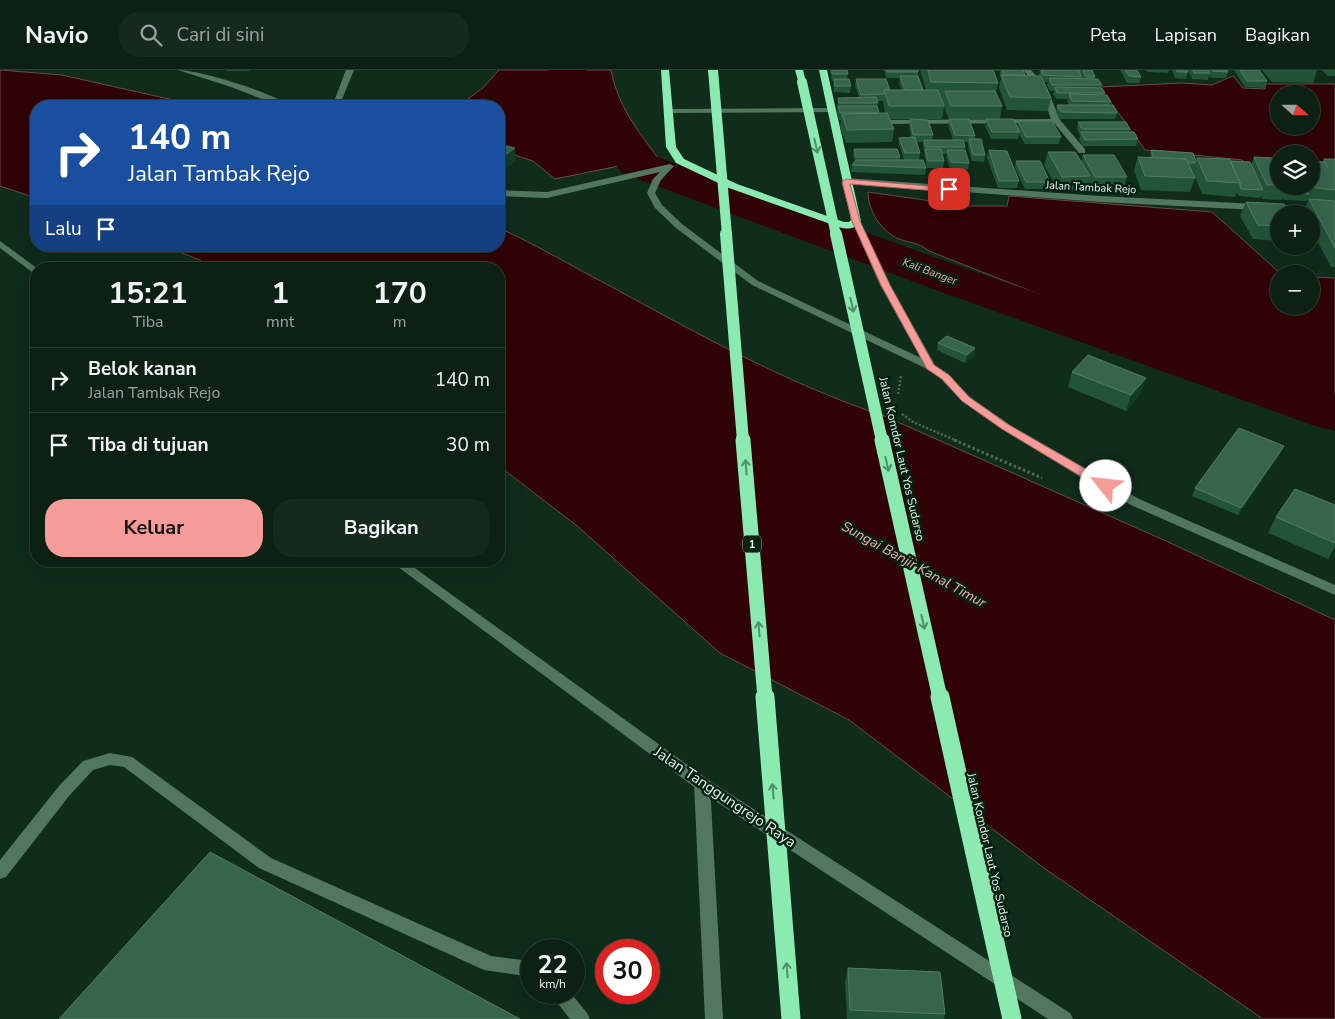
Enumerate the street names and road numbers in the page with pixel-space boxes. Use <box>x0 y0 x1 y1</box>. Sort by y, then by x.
street label: Jalan Tambak Rejo <box>1044 178 1137 197</box>
street label: Jalan Komdor Laut Yos Sudarso <box>875 374 929 543</box>
road number: 1 <box>743 536 761 552</box>
street label: Jalan Tanggungrejo Raya <box>649 741 800 852</box>
street label: Jalan Komdor Laut Yos Sudarso <box>963 770 1017 939</box>

